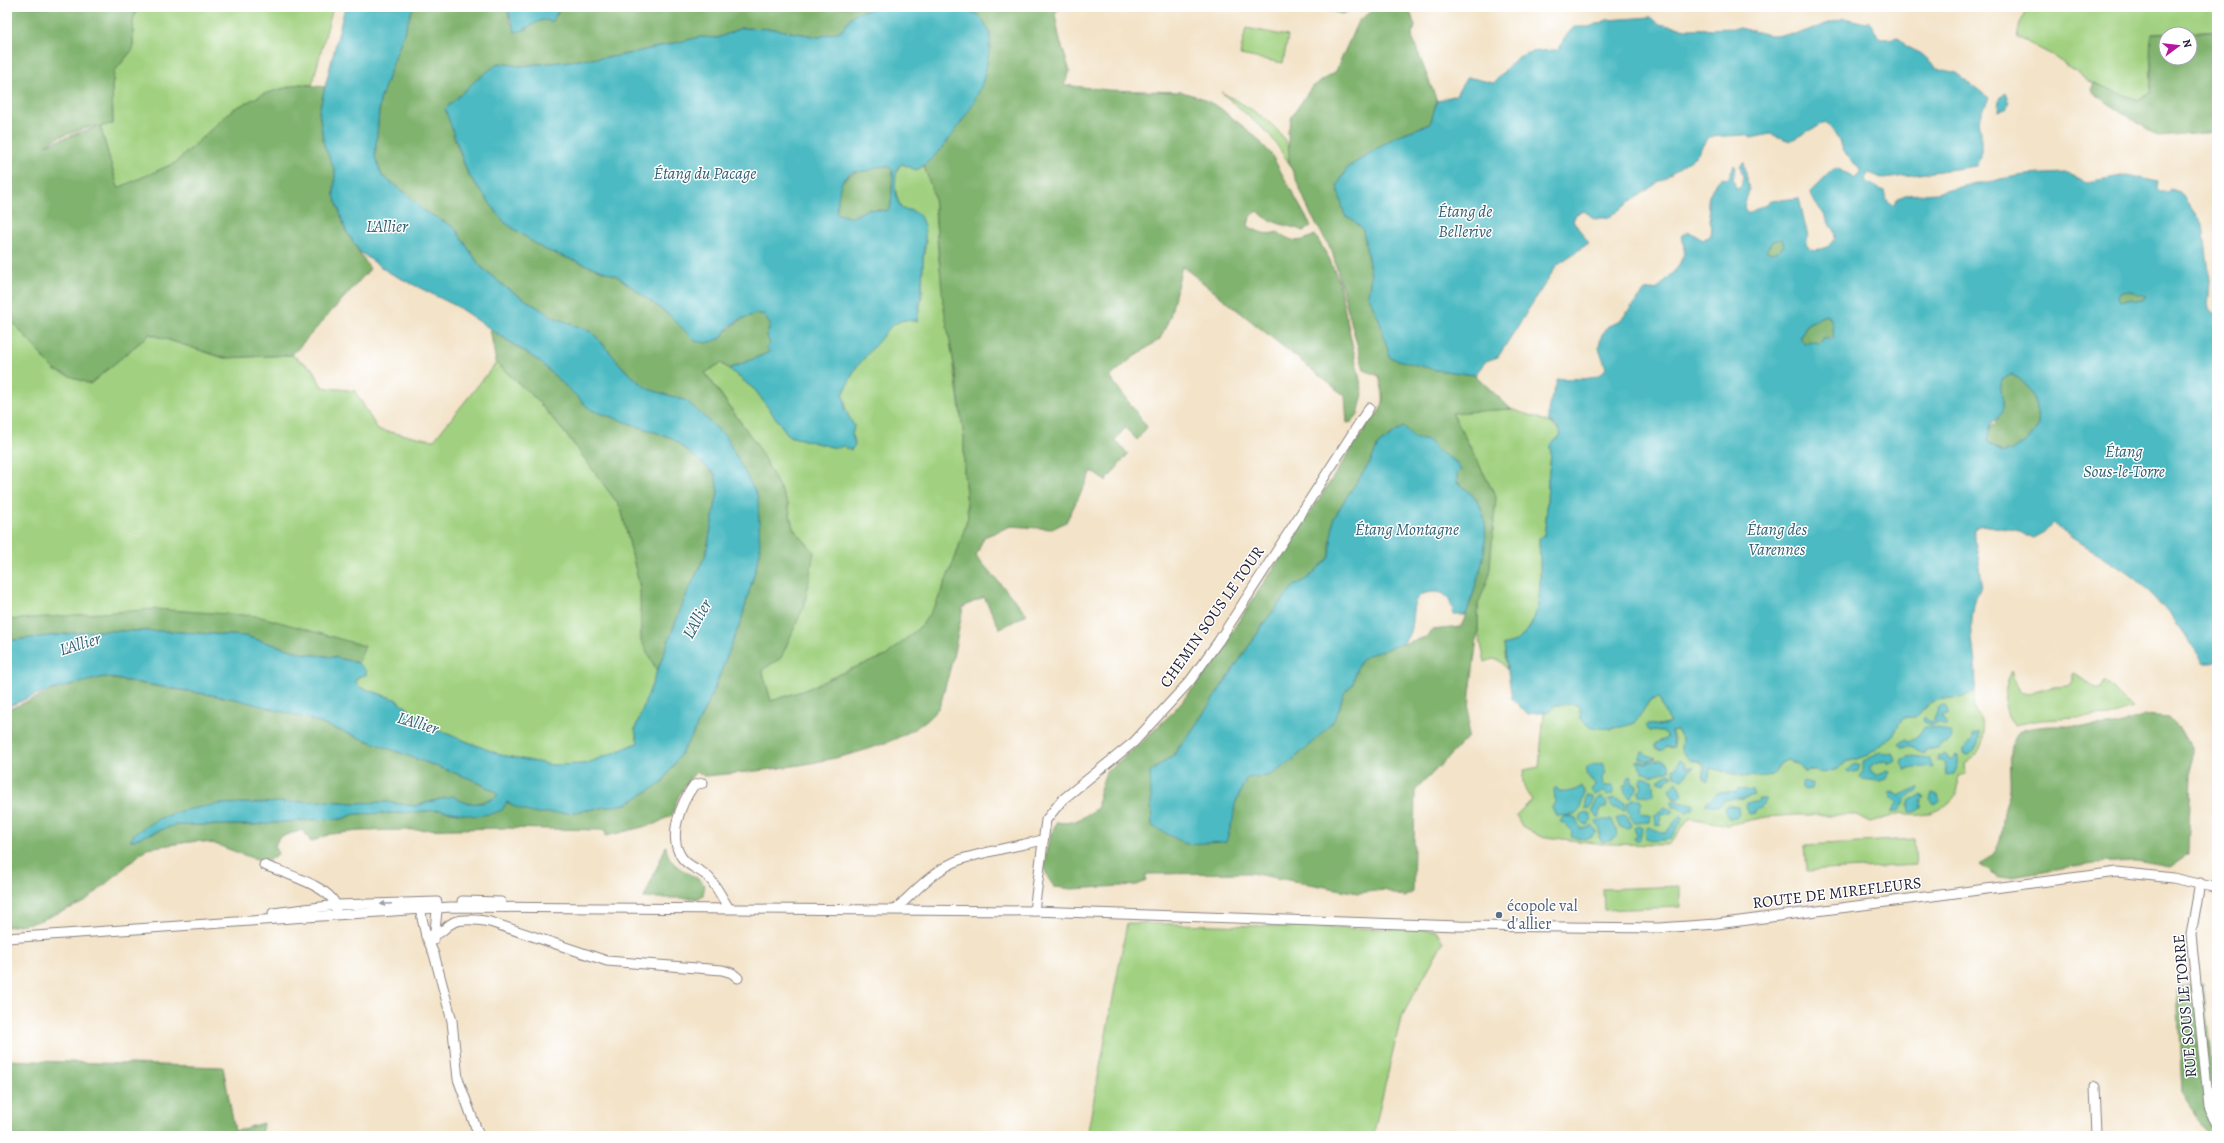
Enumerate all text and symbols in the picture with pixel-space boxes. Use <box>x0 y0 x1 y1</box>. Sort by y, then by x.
north arrow <box>2158 26 2198 66</box>
text: N <box>2179 38 2195 49</box>
water label: Étang du Pacage <box>654 162 756 185</box>
water label: Étang de Bellerive <box>1438 200 1492 243</box>
water label: L'Allier <box>366 215 409 238</box>
water label: Étang Sous-le-Torre <box>2083 440 2165 483</box>
water label: Étang Montagne <box>1355 518 1459 541</box>
water label: Étang des Varennes <box>1747 518 1807 561</box>
street label: CHEMIN SOUS LE TOUR <box>1155 542 1269 692</box>
water label: L'Allier <box>677 594 718 643</box>
water label: L'Allier <box>57 627 104 661</box>
water label: L'Allier <box>395 706 442 740</box>
street label: ROUTE DE MIREFLEURS <box>1751 872 1923 914</box>
place label: écopole val d'allier <box>1507 895 1578 935</box>
one-way arrow <box>380 900 392 907</box>
marker: écopole val d'allier <box>1494 910 1504 920</box>
street label: RUE SOUS LE TORRE <box>2168 933 2202 1079</box>

